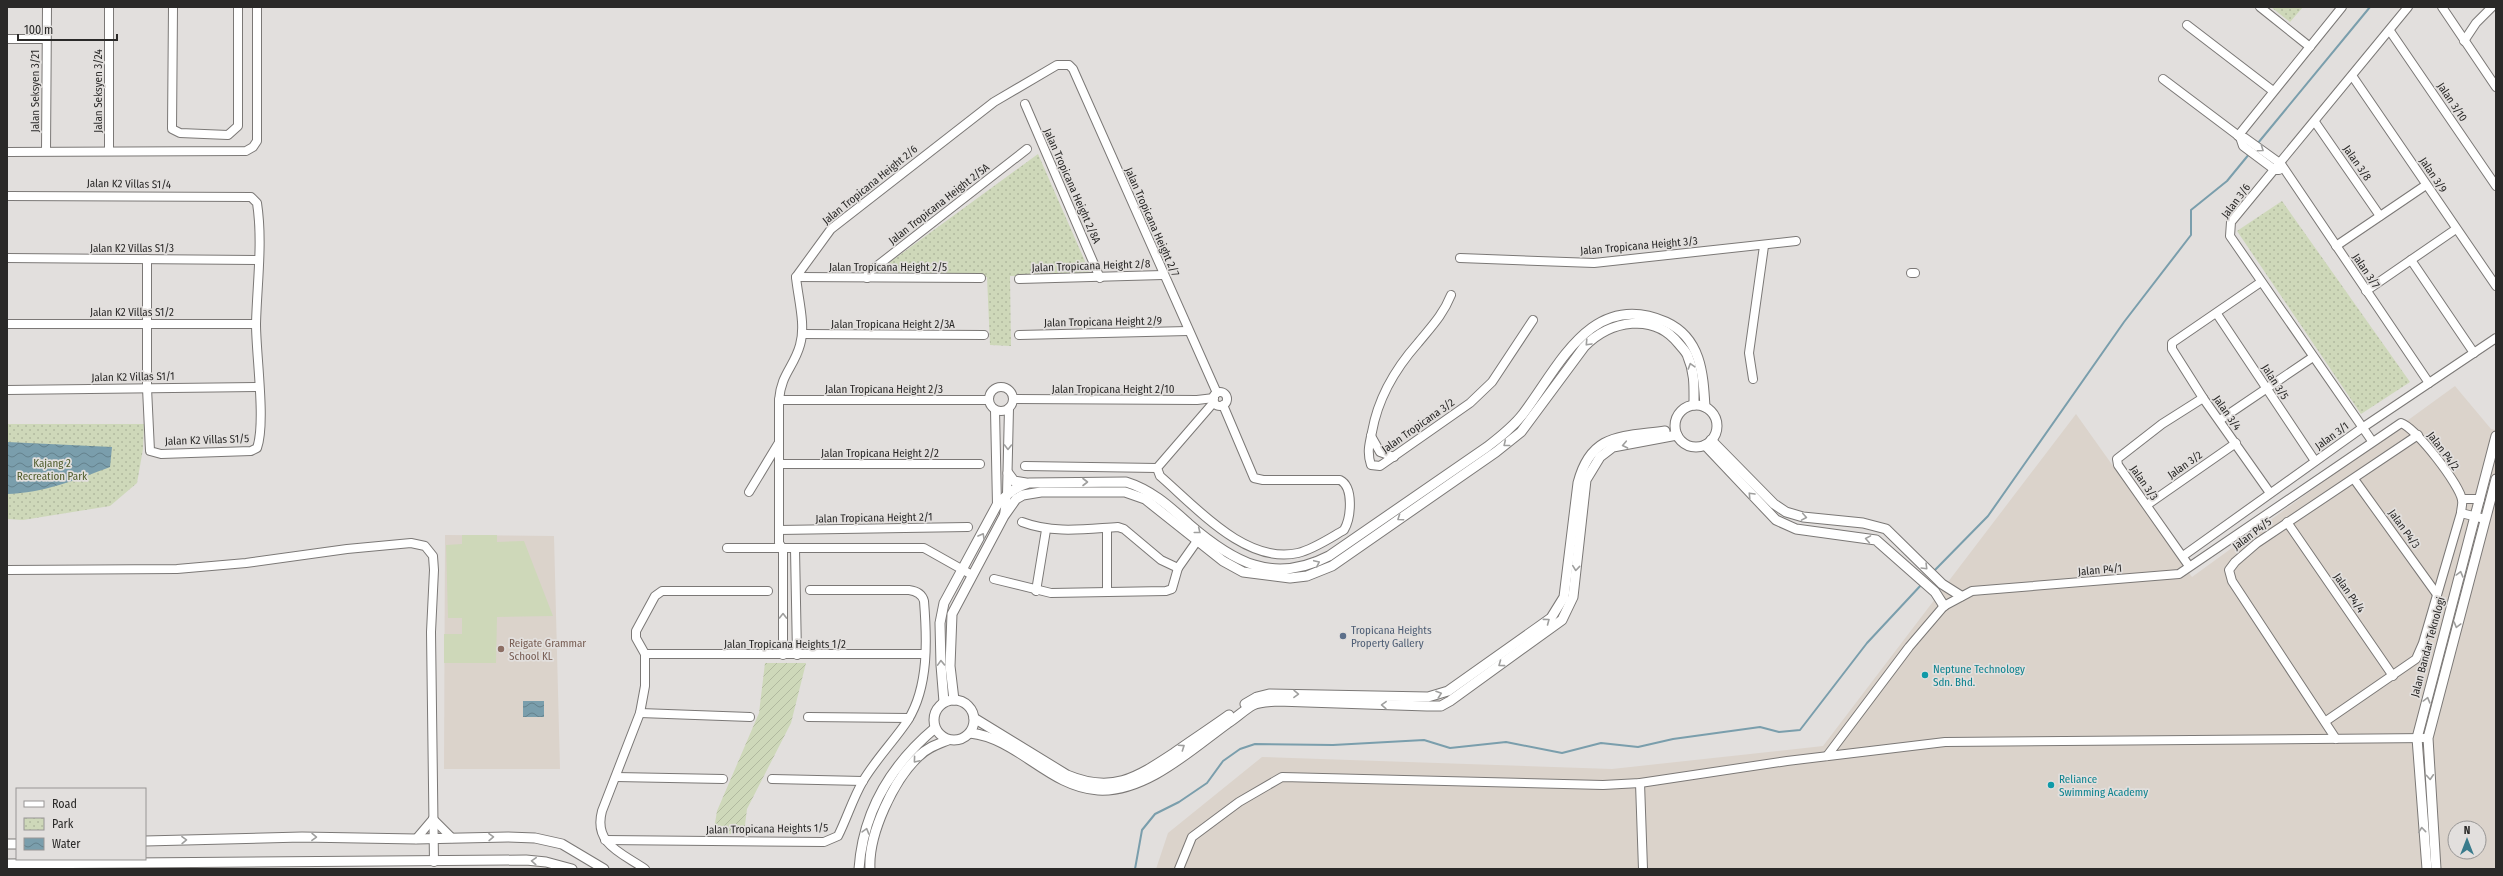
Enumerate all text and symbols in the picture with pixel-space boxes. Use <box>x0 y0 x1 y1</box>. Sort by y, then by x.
scale bar <box>18 16 117 42</box>
text: 100 m <box>24 23 53 37</box>
street label: Jalan Seksyen 3/24 <box>92 49 105 133</box>
street label: Jalan Seksyen 3/21 <box>29 50 42 132</box>
street label: Jalan 3/10 <box>2434 80 2470 124</box>
street label: Jalan Tropicana Height 2/8A <box>1041 127 1103 246</box>
street label: Jalan Tropicana Height 2/6 <box>820 142 921 227</box>
street label: Jalan 3/8 <box>2340 143 2374 184</box>
one-way arrow <box>2257 144 2264 152</box>
street label: Jalan 3/9 <box>2417 155 2449 195</box>
street label: Jalan Tropicana Height 2/5A <box>886 161 992 247</box>
street label: Jalan Tropicana Height 2/7 <box>1122 166 1182 279</box>
street label: Jalan K2 Villas S1/4 <box>87 177 172 191</box>
street label: Jalan 3/6 <box>2219 181 2254 221</box>
street label: Jalan Tropicana Height 3/3 <box>1580 234 1698 258</box>
street label: Jalan K2 Villas S1/3 <box>90 242 174 255</box>
street label: Jalan 3/7 <box>2350 251 2383 291</box>
street label: Jalan Tropicana Height 2/8 <box>1031 257 1151 275</box>
street label: Jalan Tropicana Height 2/5 <box>829 261 947 274</box>
street label: Jalan K2 Villas S1/2 <box>90 306 174 319</box>
street label: Jalan Tropicana Height 2/9 <box>1044 314 1162 330</box>
street label: Jalan Tropicana Height 2/3A <box>831 318 955 331</box>
one-way arrow <box>1585 338 1593 346</box>
street label: Jalan 3/5 <box>2259 362 2291 402</box>
one-way arrow <box>1687 363 1696 370</box>
street label: Jalan K2 Villas S1/1 <box>91 370 175 384</box>
street label: Jalan Tropicana Height 2/3 <box>825 383 943 396</box>
street label: Jalan Tropicana Height 2/10 <box>1052 383 1175 396</box>
street label: Jalan 3/4 <box>2210 393 2244 433</box>
street label: Jalan Tropicana 3/2 <box>1379 396 1457 456</box>
street label: Jalan 3/1 <box>2313 419 2351 453</box>
street label: Jalan P4/2 <box>2424 429 2462 473</box>
street label: Jalan K2 Villas S1/5 <box>165 432 249 448</box>
one-way arrow <box>1504 439 1511 446</box>
one-way arrow <box>1622 440 1628 449</box>
one-way arrow <box>1004 444 1012 450</box>
street label: Jalan Tropicana Height 2/2 <box>821 447 939 460</box>
street label: Jalan 3/2 <box>2165 448 2205 482</box>
park label: Kajang 2 Recreation Park <box>17 457 88 483</box>
street label: Jalan 3/3 <box>2127 463 2161 503</box>
one-way arrow <box>1082 478 1088 486</box>
one-way arrow <box>1748 492 1756 500</box>
street label: Jalan P4/3 <box>2386 507 2423 551</box>
street label: Jalan Tropicana Height 2/1 <box>815 510 933 526</box>
one-way arrow <box>1801 512 1807 520</box>
one-way arrow <box>1397 513 1404 521</box>
street label: Jalan P4/5 <box>2230 515 2274 553</box>
one-way arrow <box>1194 527 1201 534</box>
one-way arrow <box>977 533 984 540</box>
one-way arrow <box>1865 535 1871 544</box>
one-way arrow <box>1313 559 1320 567</box>
one-way arrow <box>1920 562 1928 570</box>
street label: Jalan P4/1 <box>2077 562 2123 578</box>
one-way arrow <box>1572 565 1581 571</box>
street label: Jalan P4/4 <box>2331 571 2368 616</box>
one-way arrow <box>2455 571 2463 578</box>
street label: Jalan Bandar Teknologi <box>2408 595 2448 698</box>
one-way arrow <box>779 613 787 619</box>
one-way arrow <box>1542 619 1549 626</box>
one-way arrow <box>2454 622 2462 628</box>
place label: Tropicana Heights Property Gallery <box>1351 624 1432 650</box>
marker: Tropicana Heights Property Gallery <box>1338 631 1348 641</box>
place label: Reigate Grammar School KL <box>509 637 586 663</box>
street label: Jalan Tropicana Heights 1/2 <box>724 638 846 651</box>
marker: Reigate Grammar School KL <box>496 644 506 654</box>
one-way arrow <box>1498 659 1505 667</box>
one-way arrow <box>936 660 945 666</box>
place label: Neptune Technology Sdn. Bhd. <box>1933 663 2025 689</box>
marker: Neptune Technology Sdn. Bhd. <box>1920 670 1930 680</box>
one-way arrow <box>1293 690 1299 699</box>
one-way arrow <box>1436 691 1443 699</box>
one-way arrow <box>2422 697 2431 704</box>
one-way arrow <box>1381 701 1387 709</box>
one-way arrow <box>1177 745 1184 752</box>
one-way arrow <box>914 755 921 762</box>
place label: Reliance Swimming Academy <box>2059 773 2148 799</box>
one-way arrow <box>2426 774 2435 780</box>
marker: Reliance Swimming Academy <box>2046 780 2056 790</box>
legend <box>16 788 146 860</box>
text: Road <box>52 797 77 811</box>
text: Park <box>52 817 74 831</box>
north arrow <box>2447 820 2487 860</box>
street label: Jalan Tropicana Heights 1/5 <box>706 821 828 837</box>
text: N <box>2464 824 2470 837</box>
one-way arrow <box>861 827 870 834</box>
one-way arrow <box>2418 827 2427 833</box>
one-way arrow <box>311 833 317 841</box>
one-way arrow <box>488 833 494 841</box>
one-way arrow <box>181 835 187 844</box>
text: Water <box>52 837 81 851</box>
one-way arrow <box>531 856 538 865</box>

